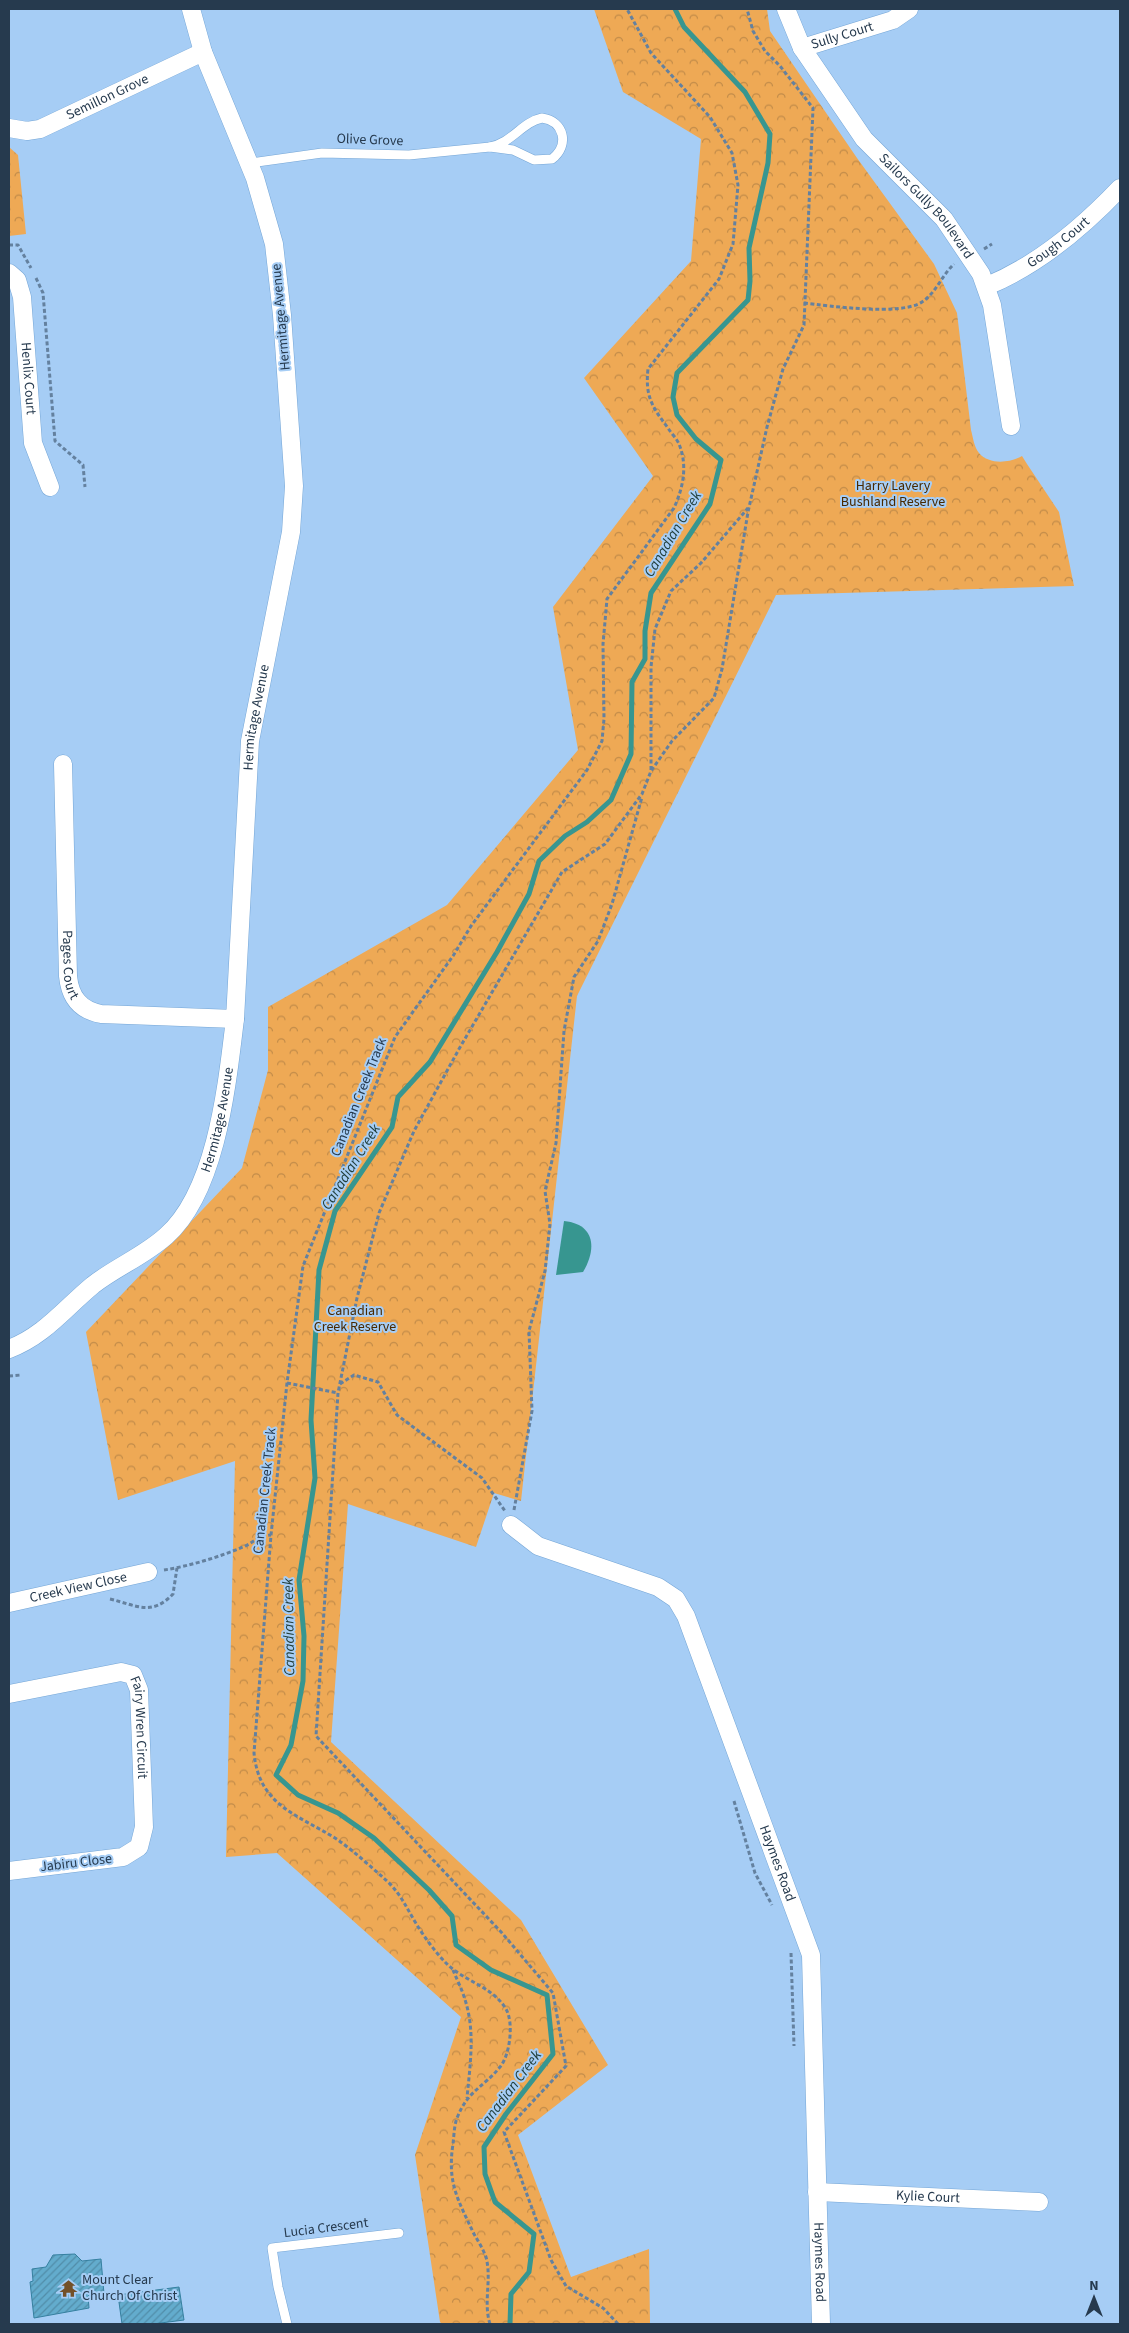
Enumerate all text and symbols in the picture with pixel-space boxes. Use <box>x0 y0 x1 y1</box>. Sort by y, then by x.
street label: Sully Court <box>808 17 876 55</box>
street label: Semillon Grove <box>63 69 152 125</box>
street label: Olive Grove <box>336 129 404 151</box>
street label: Sailors Gully Boulevard <box>874 149 978 263</box>
street label: Gough Court <box>1023 212 1095 273</box>
street label: Hermitage Avenue <box>266 263 296 371</box>
street label: Henlix Court <box>15 341 41 416</box>
park label: Harry Lavery Bushland Reserve <box>841 476 945 512</box>
water label: Canadian Creek <box>639 486 708 581</box>
street label: Hermitage Avenue <box>238 663 275 771</box>
street label: Pages Court <box>57 930 84 1004</box>
street label: Canadian Creek Track <box>326 1035 392 1159</box>
street label: Hermitage Avenue <box>196 1066 239 1175</box>
water label: Canadian Creek <box>316 1119 386 1214</box>
park label: Canadian Creek Reserve <box>314 1301 396 1337</box>
street label: Canadian Creek Track <box>248 1427 282 1555</box>
street label: Creek View Close <box>28 1567 129 1608</box>
water label: Canadian Creek <box>278 1577 300 1676</box>
street label: Fairy Wren Circuit <box>124 1673 152 1779</box>
street label: Haymes Road <box>754 1822 800 1904</box>
street label: Jabiru Close <box>39 1849 113 1877</box>
water label: Canadian Creek <box>471 2045 547 2136</box>
street label: Kylie Court <box>895 2186 961 2208</box>
street label: Lucia Crescent <box>283 2213 370 2243</box>
street label: Haymes Road <box>808 2222 830 2302</box>
place label: Mount Clear Church Of Christ <box>82 2270 177 2306</box>
north arrow <box>1069 2273 1119 2323</box>
text: N <box>1089 2276 1099 2296</box>
temple icon: Mount Clear Church Of Christ <box>58 2278 78 2298</box>

